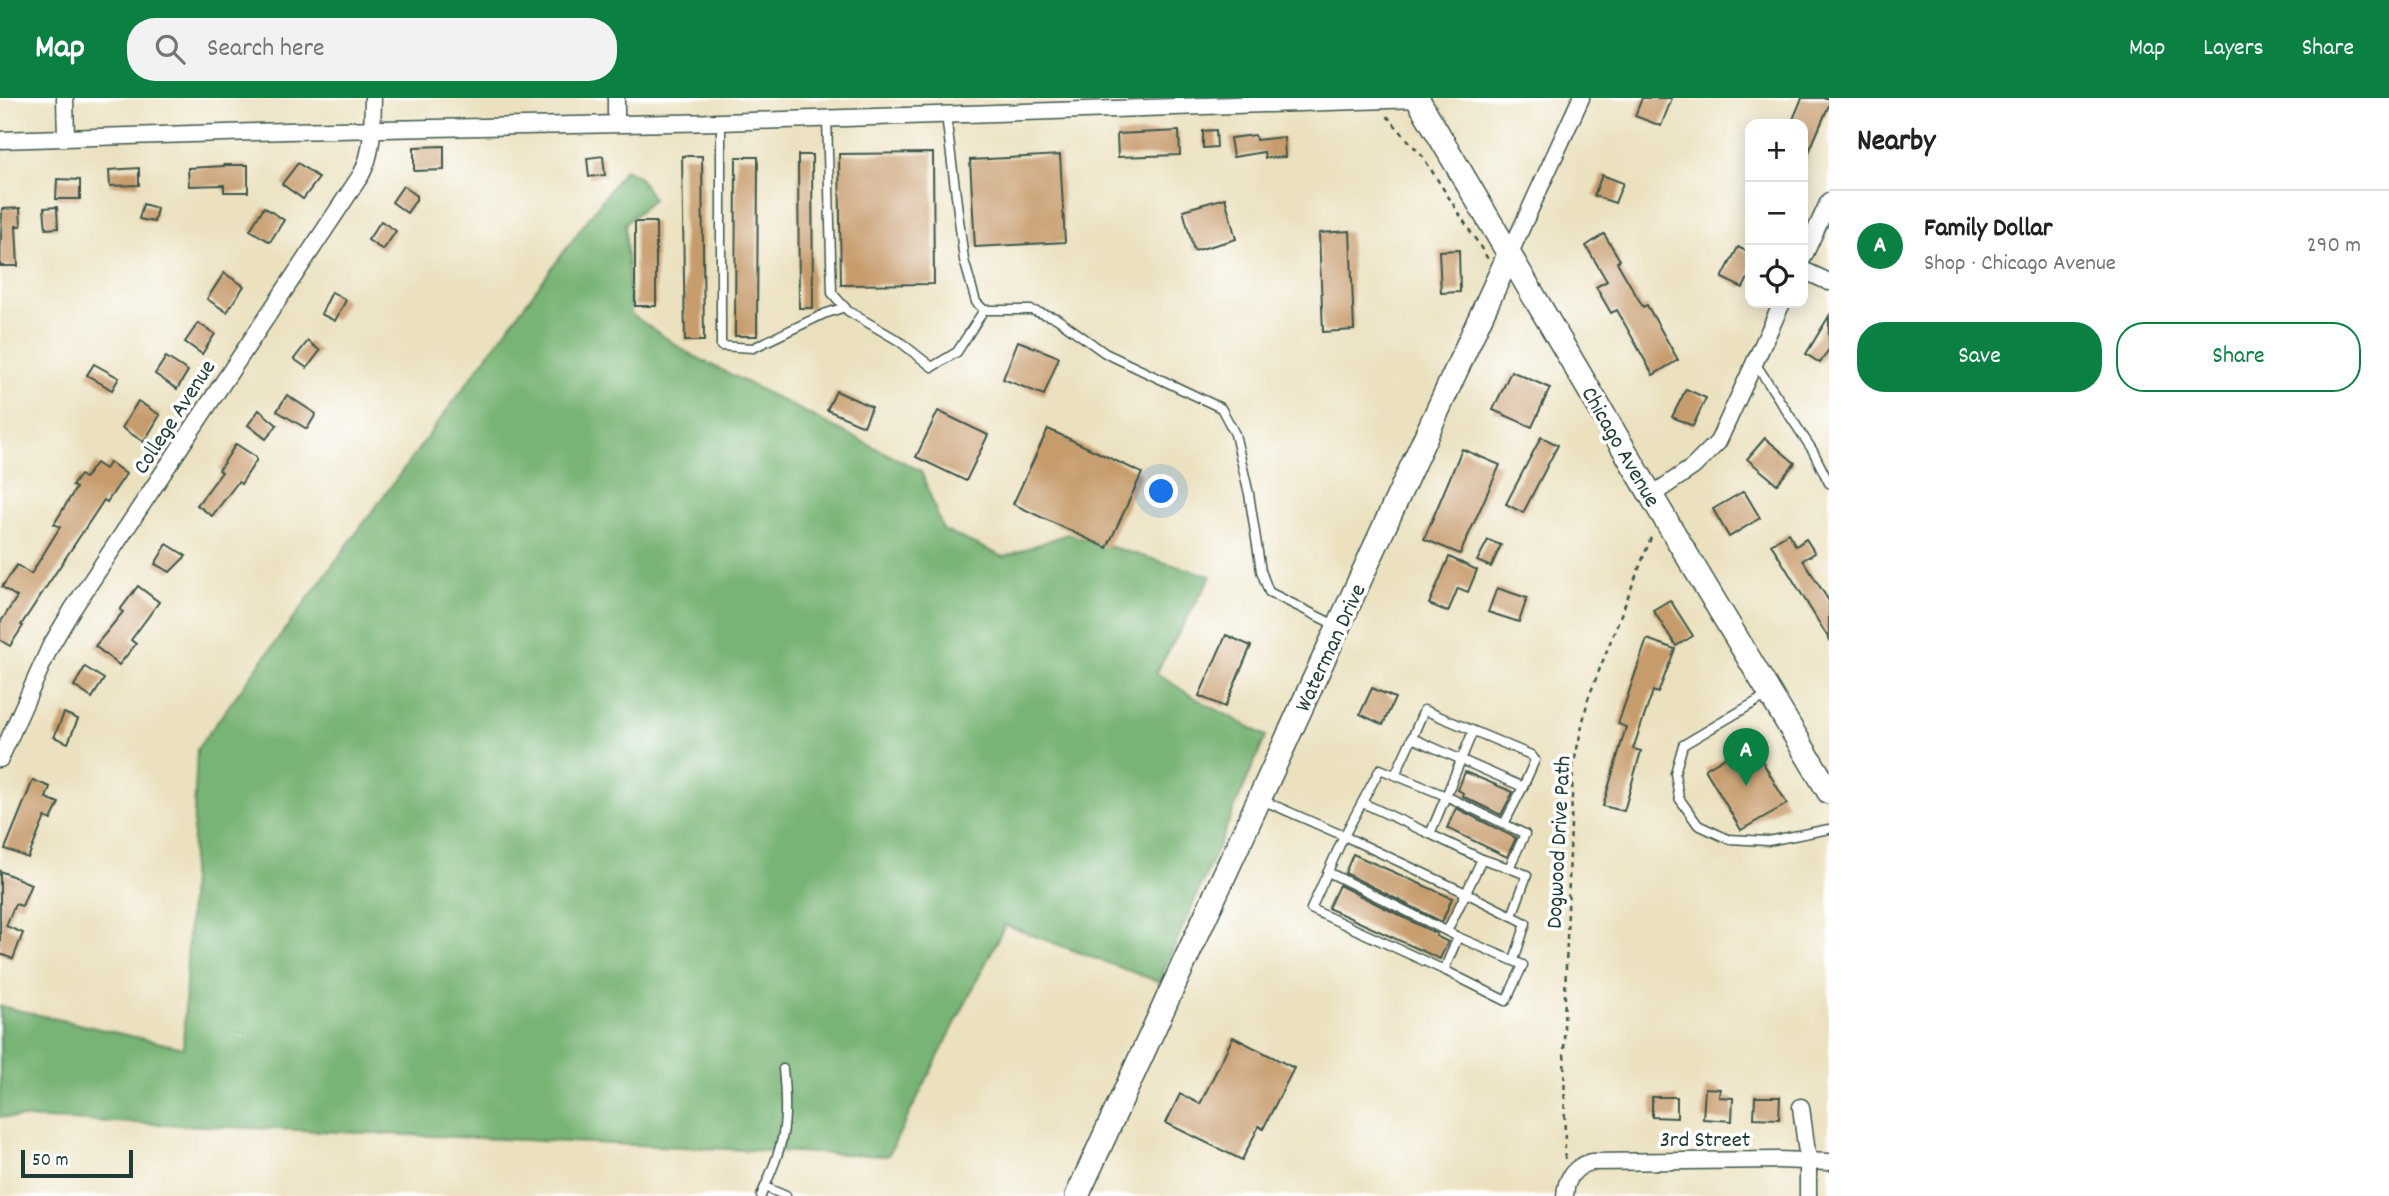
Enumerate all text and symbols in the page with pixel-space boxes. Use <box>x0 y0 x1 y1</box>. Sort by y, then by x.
search box <box>127 18 617 81</box>
text: Map <box>35 26 85 73</box>
icon: search <box>151 30 189 68</box>
text: Search here <box>207 31 325 68</box>
text: Map <box>2129 32 2165 66</box>
text: Layers <box>2203 32 2264 66</box>
text: Share <box>2302 32 2354 66</box>
map controls <box>1745 119 1808 308</box>
button: + <box>1745 119 1808 182</box>
text: Nearby <box>1857 122 1935 165</box>
button: − <box>1745 182 1808 245</box>
text: Family Dollar <box>1924 211 2052 248</box>
text: A <box>1874 230 1886 263</box>
text: 290 m <box>2307 230 2361 263</box>
button: locate <box>1745 245 1808 308</box>
text: Shop · Chicago Avenue <box>1924 248 2116 281</box>
button: Save <box>1857 322 2102 392</box>
button: Share <box>2116 322 2361 392</box>
street label: College Avenue <box>126 354 225 482</box>
street label: Chicago Avenue <box>1571 381 1667 514</box>
your location <box>1144 474 1178 508</box>
street label: Waterman Drive <box>1288 579 1376 718</box>
pin: A <box>1723 728 1769 786</box>
street label: Dogwood Drive Path <box>1539 755 1582 930</box>
street label: 3rd Street <box>1660 1125 1750 1158</box>
scale bar <box>21 1147 133 1179</box>
text: 50 m <box>32 1148 69 1175</box>

